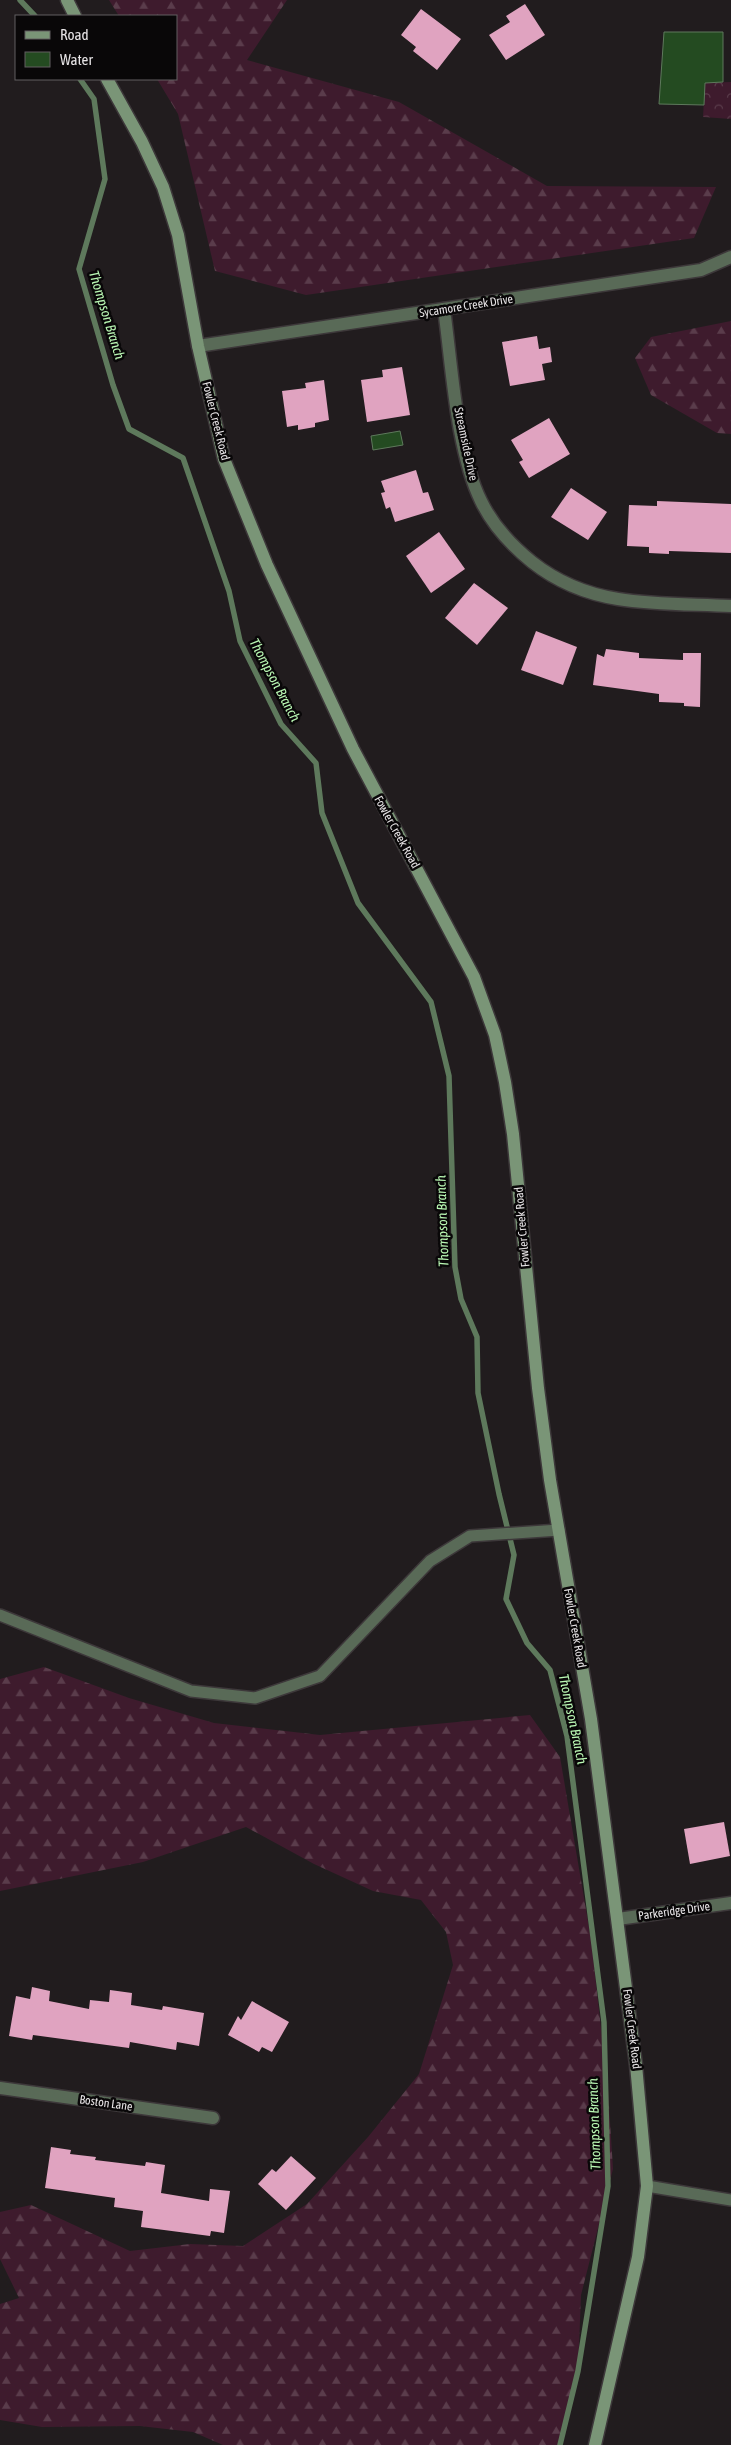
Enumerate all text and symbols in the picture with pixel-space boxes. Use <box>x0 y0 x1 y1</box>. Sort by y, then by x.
legend <box>15 15 178 80</box>
text: Road <box>60 26 89 43</box>
text: Water <box>60 51 93 68</box>
water label: Thompson Branch <box>86 269 128 361</box>
street label: Sycamore Creek Drive <box>418 292 514 320</box>
street label: Fowler Creek Road <box>199 380 233 462</box>
street label: Streamside Drive <box>451 406 481 482</box>
water label: Thompson Branch <box>246 636 304 724</box>
street label: Fowler Creek Road <box>371 793 423 871</box>
water label: Thompson Branch <box>432 1175 452 1267</box>
street label: Fowler Creek Road <box>512 1186 532 1268</box>
street label: Fowler Creek Road <box>561 1587 589 1669</box>
water label: Thompson Branch <box>556 1672 590 1766</box>
street label: Parkeridge Drive <box>637 1899 711 1923</box>
street label: Fowler Creek Road <box>620 1988 644 2070</box>
water label: Thompson Branch <box>584 2078 604 2170</box>
street label: Boston Lane <box>79 2092 133 2114</box>

